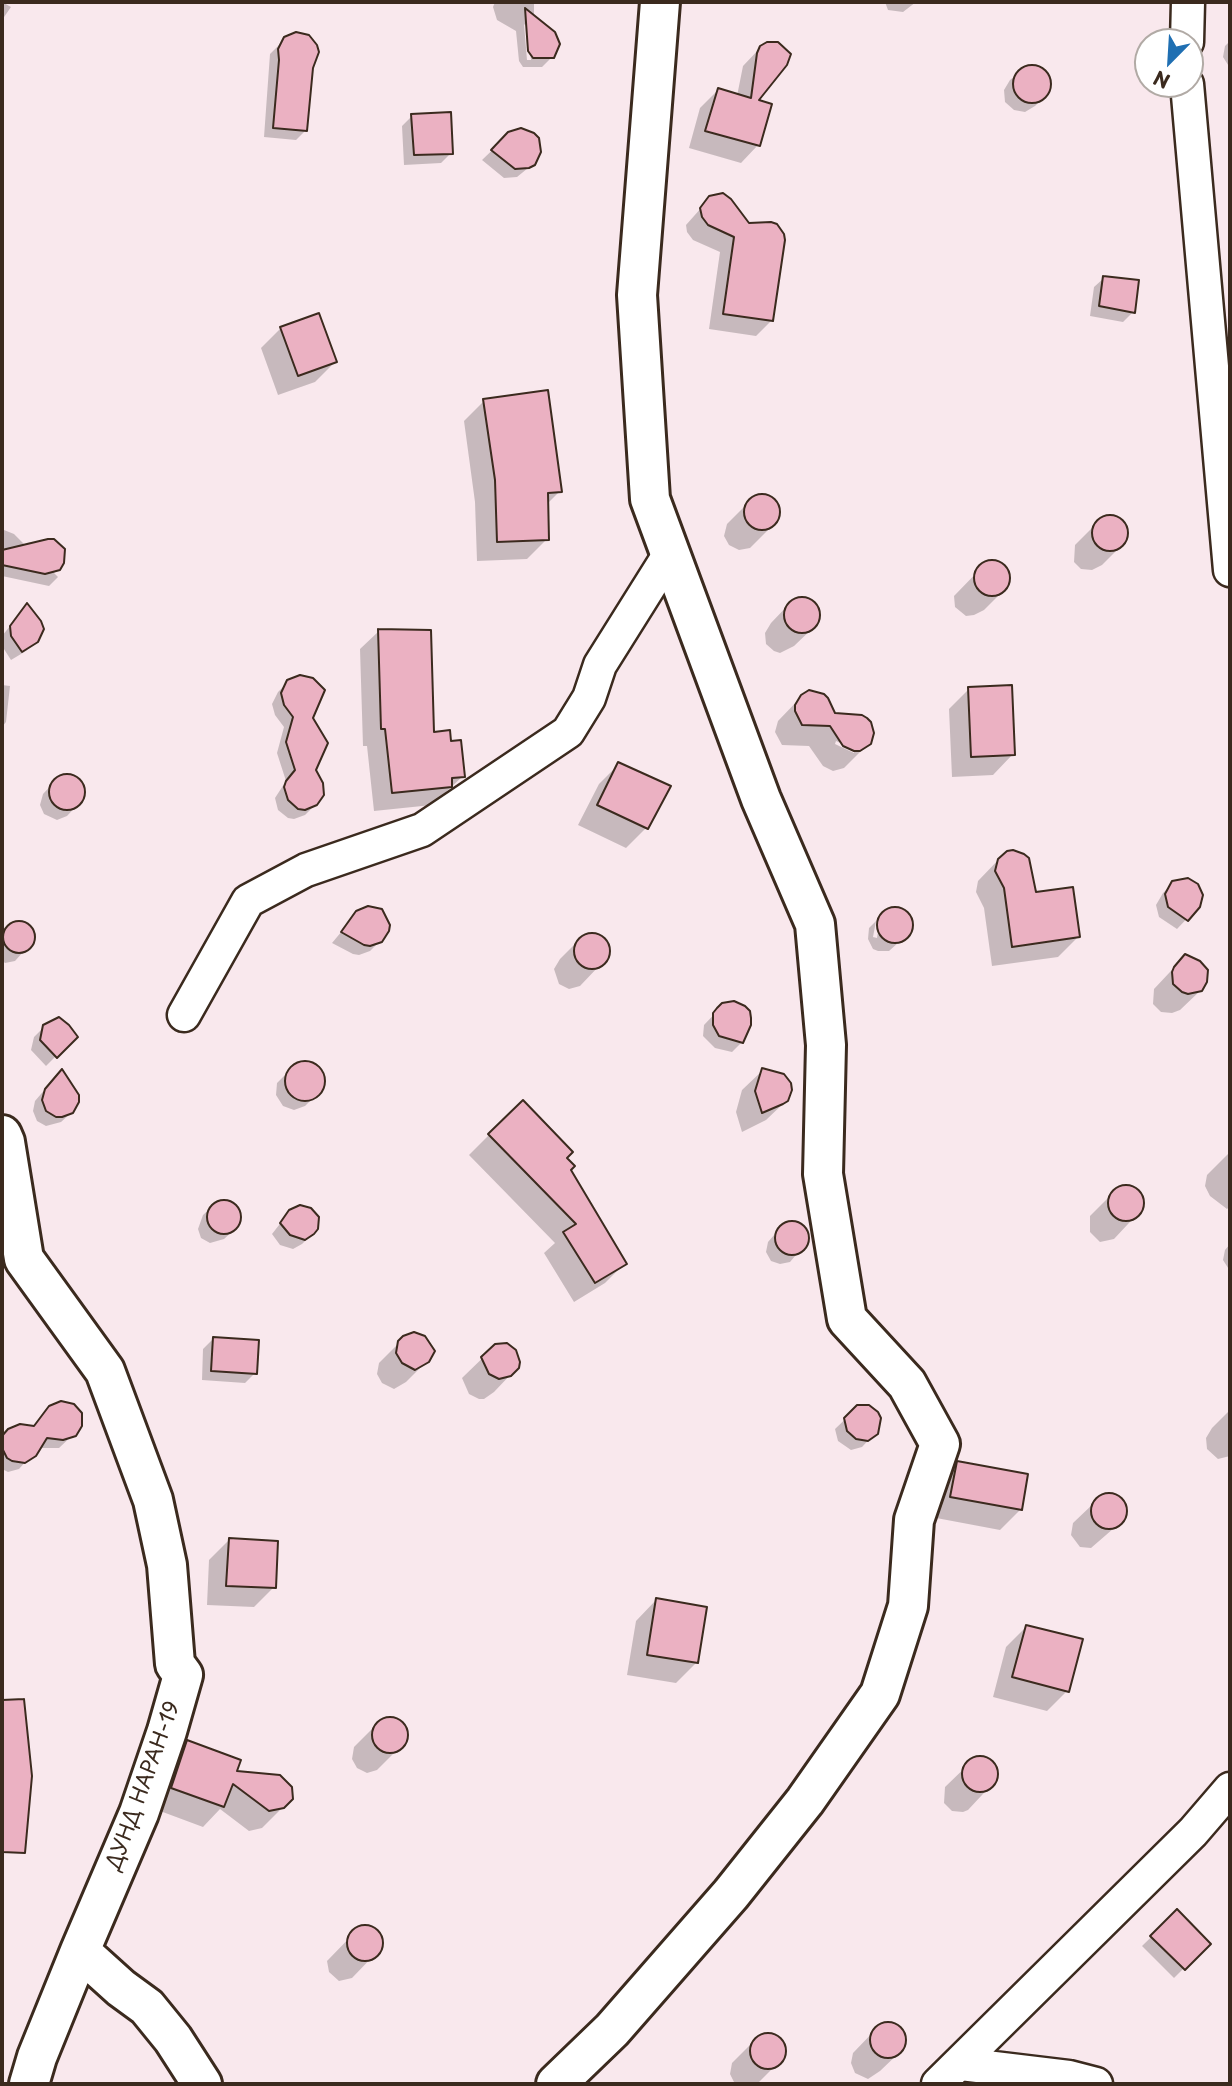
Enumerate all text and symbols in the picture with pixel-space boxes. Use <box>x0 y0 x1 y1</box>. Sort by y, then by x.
north arrow <box>1134 28 1204 98</box>
text: N <box>1149 65 1174 96</box>
street label: ДУНД НАРАН-19 <box>102 1698 186 1874</box>

